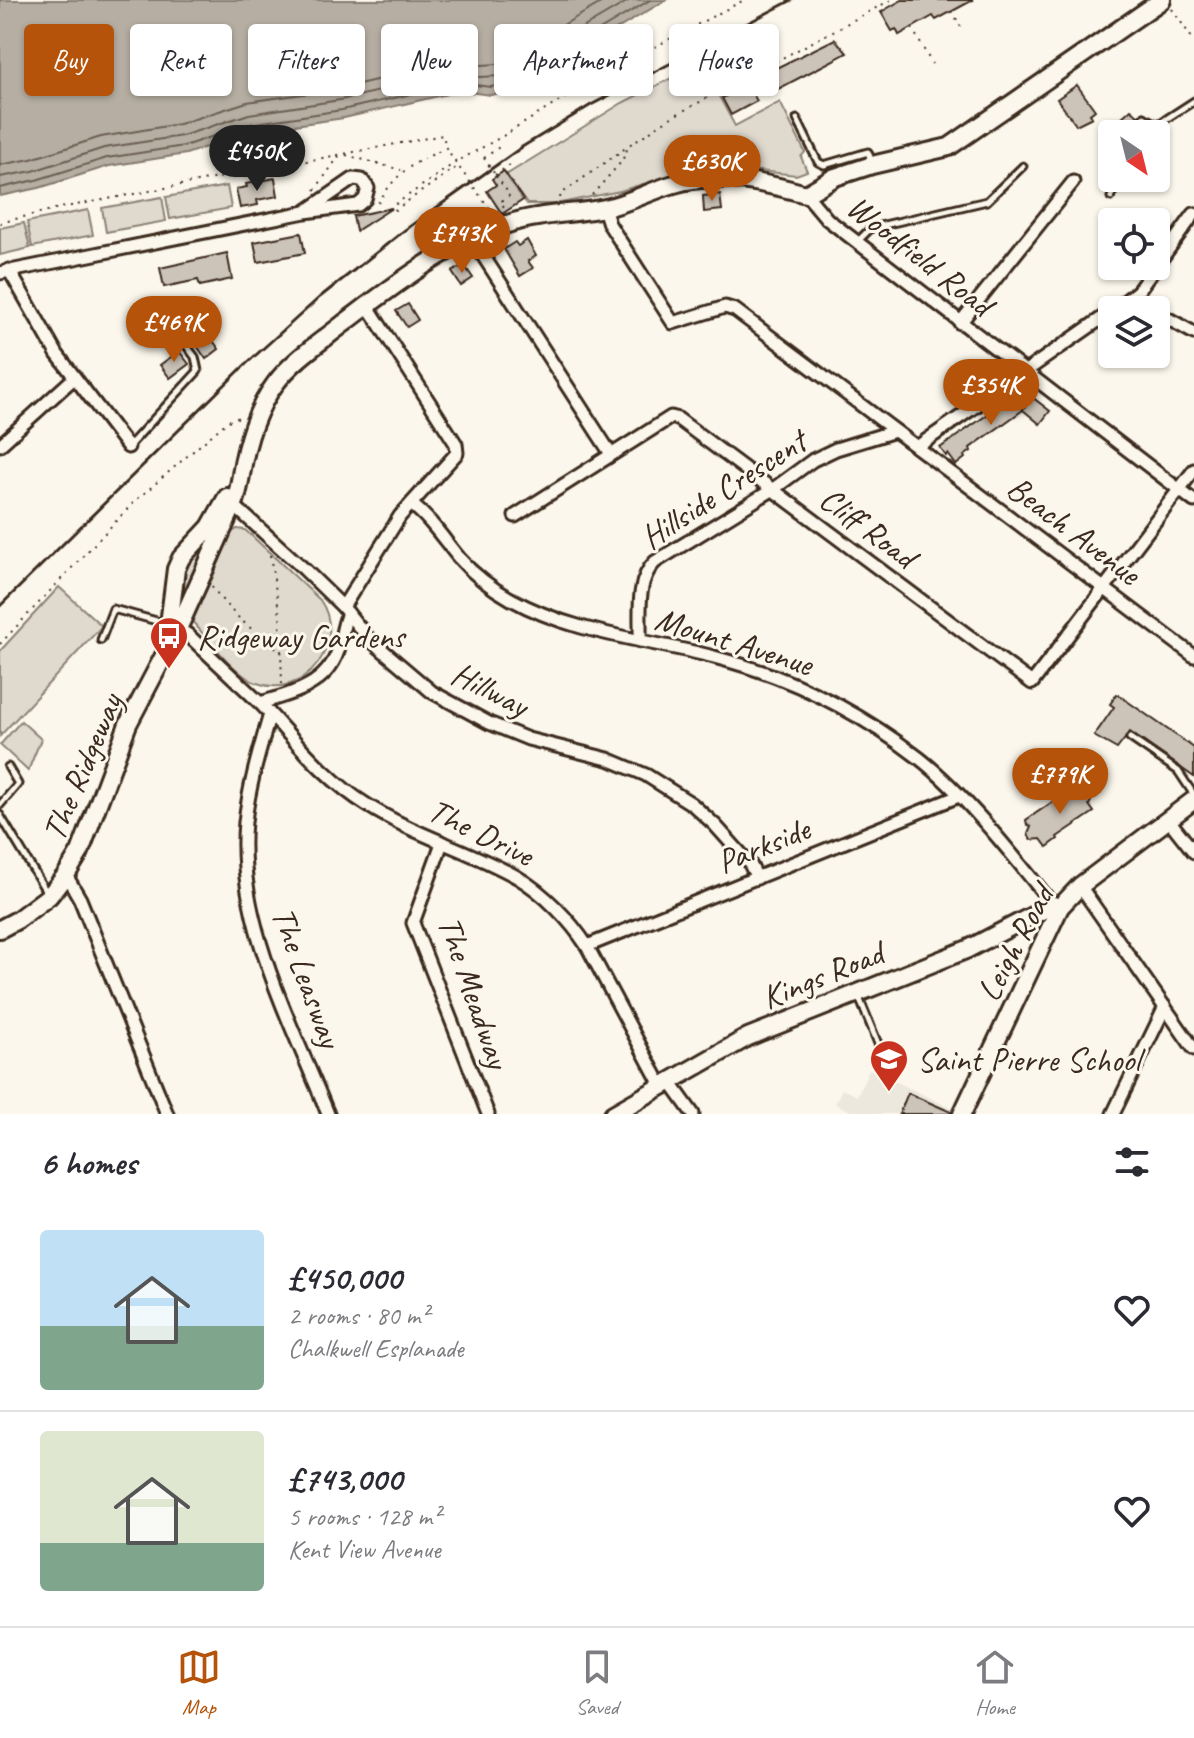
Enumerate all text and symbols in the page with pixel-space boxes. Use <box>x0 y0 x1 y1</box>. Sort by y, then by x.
chip: Buy <box>24 24 114 96</box>
chip: Rent <box>130 24 232 96</box>
chip: Filters <box>248 24 365 96</box>
chip: New <box>381 24 478 96</box>
chip: Apartment <box>494 24 653 96</box>
chip: House <box>669 24 779 96</box>
north arrow <box>1098 120 1170 192</box>
map controls <box>1098 120 1170 368</box>
pin: £450K <box>201 125 313 193</box>
text: £450K <box>227 134 287 167</box>
pin: £630K <box>656 135 768 203</box>
text: £630K <box>682 144 742 177</box>
street label: Woodfield Road <box>839 185 1005 328</box>
pin: £743K <box>406 207 518 275</box>
button: locate <box>1098 208 1170 280</box>
text: £743K <box>432 216 492 249</box>
pin: £469K <box>118 296 230 364</box>
button: layers <box>1098 296 1170 368</box>
text: £469K <box>144 305 204 338</box>
pin: £354K <box>935 359 1047 427</box>
text: £354K <box>961 368 1021 401</box>
street label: Hillside Crescent <box>632 417 818 558</box>
street label: Beach Avenue <box>999 466 1151 595</box>
street label: Cliff Road <box>811 477 928 580</box>
street label: Mount Avenue <box>650 597 820 686</box>
bus stop icon: Ridgeway Gardens <box>148 615 190 670</box>
place label: Ridgeway Gardens <box>197 615 407 658</box>
street label: Hillway <box>445 652 538 727</box>
street label: The Ridgeway <box>32 685 133 847</box>
pin: £779K <box>1004 748 1116 816</box>
text: £779K <box>1030 757 1090 790</box>
street label: The Drive <box>421 788 542 877</box>
street label: Parkside <box>710 806 817 883</box>
street label: Leigh Road <box>967 874 1065 1008</box>
street label: The Leasway <box>262 901 353 1055</box>
street label: The Meadway <box>428 911 521 1076</box>
street label: Kings Road <box>755 930 893 1019</box>
school or university icon: Saint Pierre School <box>868 1038 910 1093</box>
place label: Saint Pierre School <box>917 1038 1146 1081</box>
icon: filters <box>1110 1140 1154 1184</box>
text: 6 homes <box>40 1141 137 1184</box>
text: £450,000 <box>288 1256 401 1299</box>
icon: home <box>104 1262 200 1358</box>
icon: heart <box>1110 1288 1154 1332</box>
text: 2 rooms · 80 m² <box>288 1299 429 1332</box>
text: Chalkwell Esplanade <box>288 1332 464 1365</box>
text: £743,000 <box>288 1457 402 1500</box>
icon: home <box>104 1463 200 1559</box>
icon: heart <box>1110 1489 1154 1533</box>
text: 5 rooms · 128 m² <box>288 1500 440 1533</box>
text: Kent View Avenue <box>288 1533 441 1566</box>
tab: Map <box>177 1645 221 1721</box>
tab: Saved <box>575 1645 619 1721</box>
tab: Home <box>973 1645 1017 1721</box>

